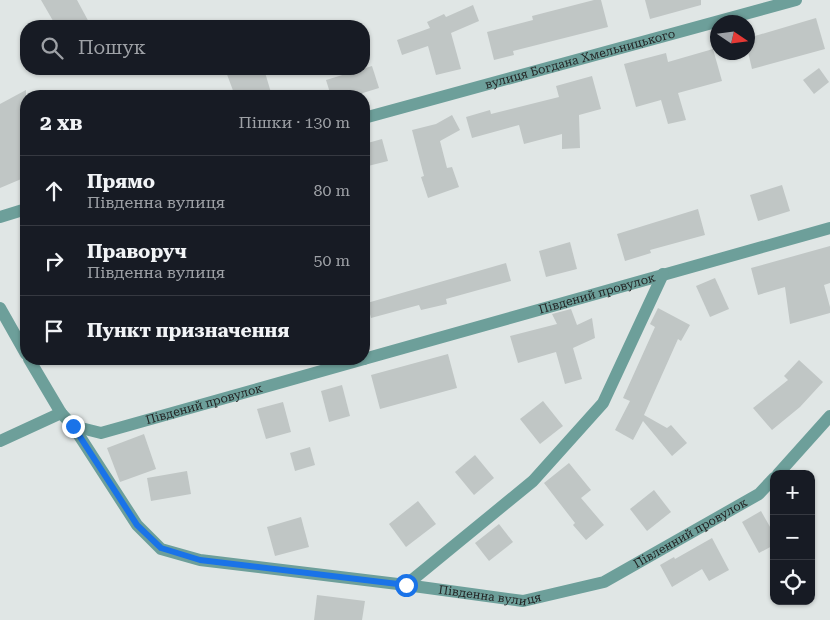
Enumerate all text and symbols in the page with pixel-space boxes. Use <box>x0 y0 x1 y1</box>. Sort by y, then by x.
north arrow <box>710 15 755 60</box>
search box <box>20 20 370 75</box>
street label: вулиця Богдана Хмельницького <box>483 26 677 92</box>
icon: search <box>38 34 66 62</box>
text: Пошук <box>78 36 146 59</box>
text: 2 хв <box>40 111 83 135</box>
text: Пішки · 130 m <box>239 113 350 132</box>
text: Прямо <box>87 170 155 193</box>
icon: ahead <box>40 177 68 205</box>
text: 80 m <box>313 181 350 200</box>
text: Південна вулиця <box>87 193 225 212</box>
text: Праворуч <box>87 240 187 263</box>
icon: right <box>40 247 68 275</box>
text: 50 m <box>313 251 350 270</box>
text: Південна вулиця <box>87 263 225 282</box>
street label: Південий провулок <box>537 270 657 317</box>
icon: arrive <box>40 317 68 345</box>
text: Пункт призначення <box>87 319 289 342</box>
street label: Південий провулок <box>144 381 265 427</box>
route end <box>62 415 85 438</box>
map controls <box>770 470 815 605</box>
button: + <box>770 470 815 515</box>
street label: Півленний провулок <box>631 495 750 571</box>
button: − <box>770 515 815 560</box>
button: locate <box>770 560 815 605</box>
route start <box>395 574 418 597</box>
street label: Південна вулиця <box>438 583 543 608</box>

